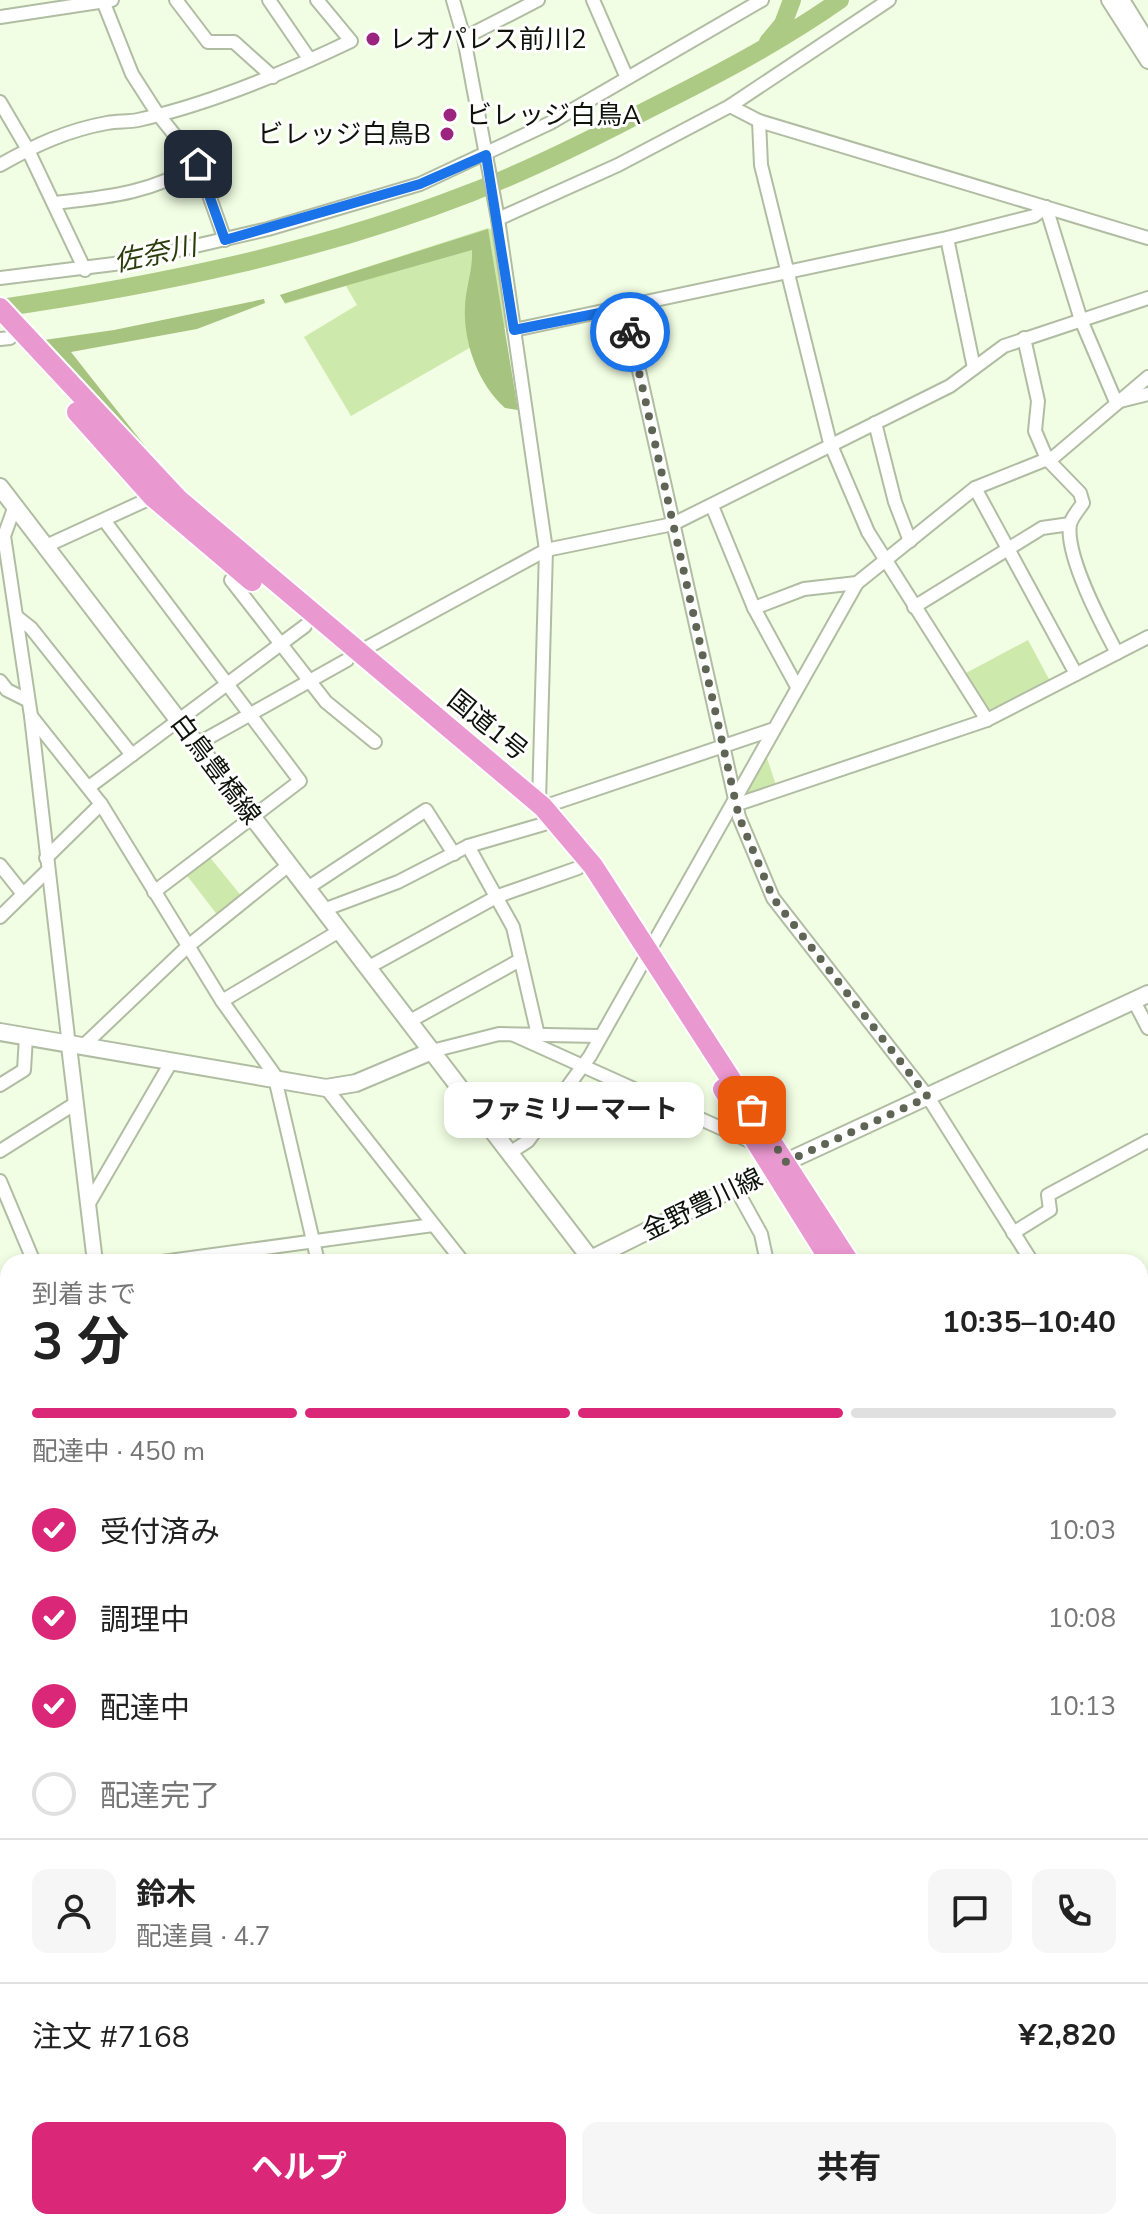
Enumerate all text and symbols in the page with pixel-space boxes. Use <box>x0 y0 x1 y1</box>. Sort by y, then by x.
place label: レオパレス前川2 <box>389 22 587 57</box>
marker: レオパレス前川2 <box>364 30 382 48</box>
place label: ビレッジ白鳥A <box>466 98 641 133</box>
marker: ビレッジ白鳥A <box>441 106 459 124</box>
place label: ビレッジ白鳥B <box>257 117 431 152</box>
marker: ビレッジ白鳥B <box>438 125 456 143</box>
pin <box>164 130 232 198</box>
icon: home <box>176 142 220 186</box>
water label: 佐奈川 <box>110 226 203 281</box>
courier <box>590 292 670 372</box>
icon: bike <box>608 310 652 354</box>
street label: 国道1号 <box>440 682 535 768</box>
street label: 白鳥豊橋線 <box>163 707 269 832</box>
pin <box>718 1076 786 1144</box>
callout: ファミリーマート <box>444 1082 704 1138</box>
icon: bag <box>730 1088 774 1132</box>
text: ファミリーマート <box>470 1092 678 1127</box>
street label: 金野豊川線 <box>636 1160 768 1249</box>
text: 到着まで <box>32 1277 136 1312</box>
text: 10:35–10:40 <box>942 1302 1116 1343</box>
text: 3 分 <box>32 1306 129 1377</box>
text: 配達中 · 450 m <box>32 1434 205 1469</box>
icon: check <box>32 1508 76 1552</box>
text: 受付済み <box>100 1512 220 1553</box>
text: 10:03 <box>1048 1513 1116 1548</box>
icon: check <box>32 1596 76 1640</box>
text: 調理中 <box>100 1600 190 1641</box>
text: 10:08 <box>1048 1601 1116 1636</box>
icon: check <box>32 1684 76 1728</box>
text: 配達中 <box>100 1688 190 1729</box>
text: 10:13 <box>1048 1689 1116 1724</box>
text: 配達完了 <box>100 1776 220 1817</box>
button: person <box>32 1869 116 1953</box>
button: chat <box>928 1869 1012 1953</box>
button: phone <box>1032 1869 1116 1953</box>
text: 鈴木 <box>136 1874 196 1915</box>
text: 配達員 · 4.7 <box>136 1919 270 1954</box>
text: ¥2,820 <box>1019 2015 1116 2056</box>
text: 注文 #7168 <box>32 2017 190 2058</box>
button: ヘルプ <box>32 2122 566 2214</box>
button: 共有 <box>582 2122 1116 2214</box>

